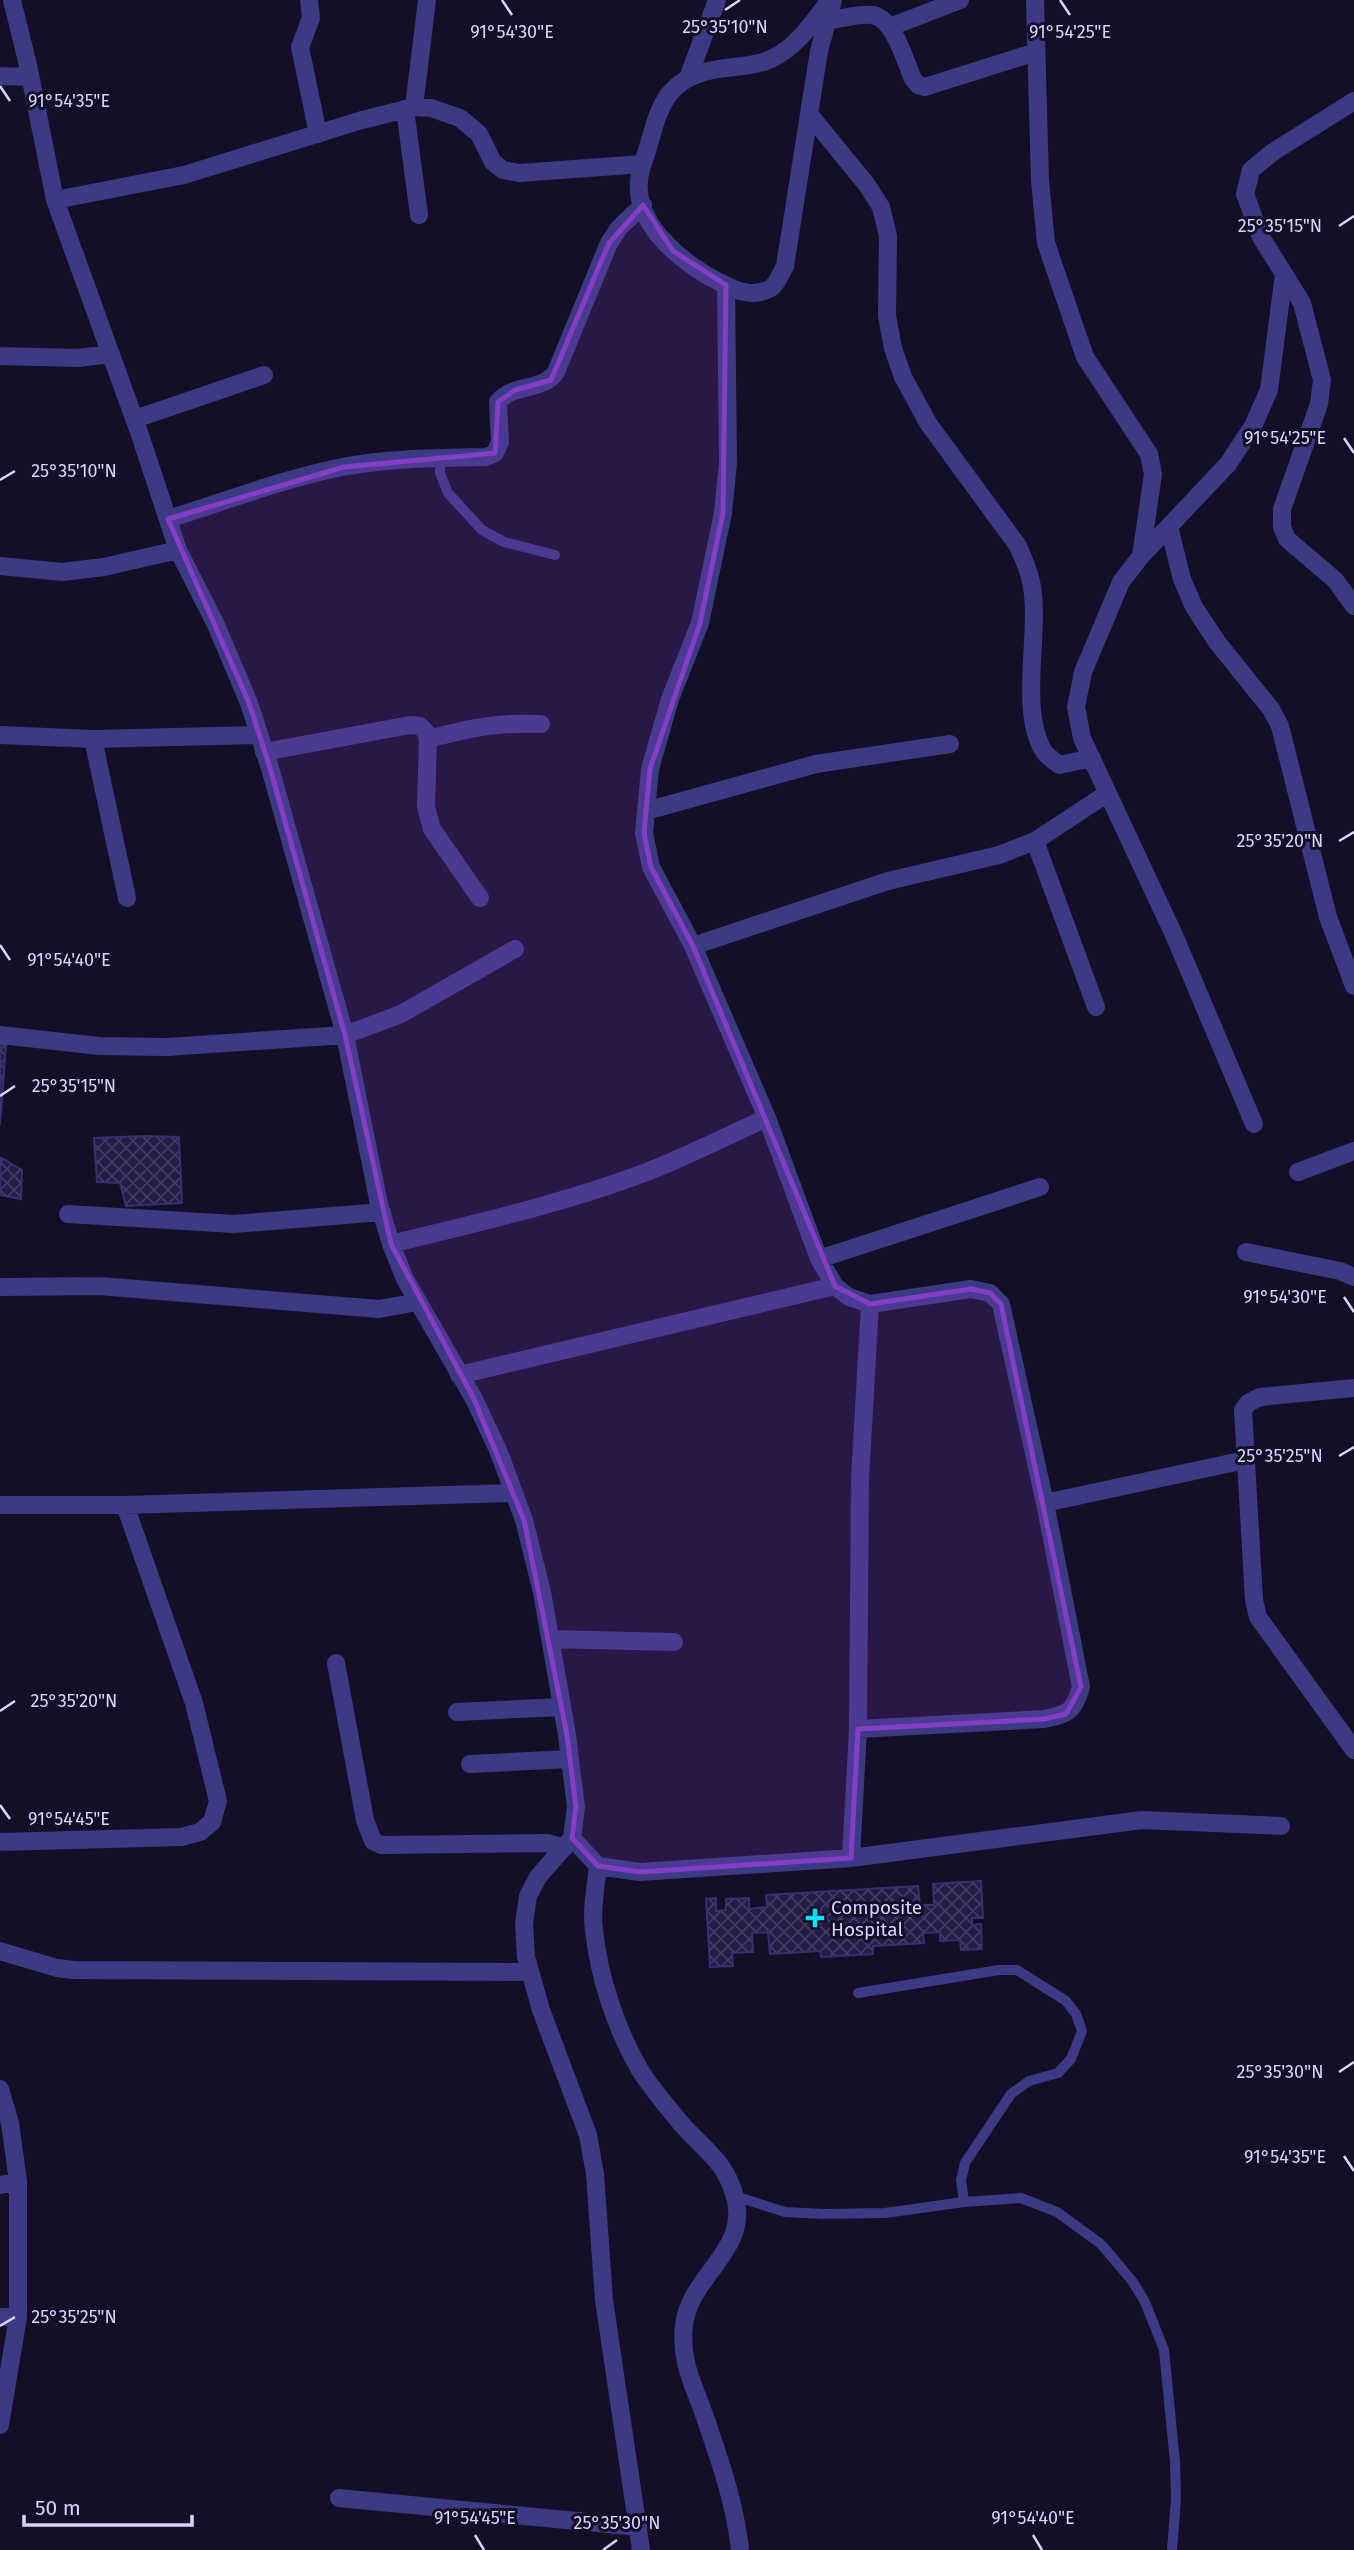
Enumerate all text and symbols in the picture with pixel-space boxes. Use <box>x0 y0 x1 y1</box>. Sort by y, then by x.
text: 25°35'10"N <box>682 16 768 38</box>
text: 91°54'30"E <box>470 21 554 43</box>
text: 91°54'25"E <box>1029 21 1111 43</box>
text: 91°54'35"E <box>28 90 110 112</box>
text: 25°35'15"N <box>1238 215 1322 237</box>
text: 91°54'25"E <box>1244 427 1326 449</box>
text: 25°35'10"N <box>31 460 117 482</box>
text: 25°35'20"N <box>1237 830 1323 852</box>
text: 91°54'40"E <box>27 949 111 971</box>
text: 25°35'15"N <box>32 1075 116 1097</box>
text: 91°54'30"E <box>1243 1286 1327 1308</box>
text: 25°35'25"N <box>1237 1445 1323 1467</box>
text: 25°35'20"N <box>31 1690 117 1712</box>
text: 91°54'45"E <box>28 1808 110 1830</box>
place label: Composite Hospital <box>831 1896 922 1941</box>
marker: Composite Hospital <box>805 1908 825 1928</box>
text: 25°35'30"N <box>1237 2061 1323 2083</box>
text: 91°54'35"E <box>1244 2146 1326 2168</box>
text: 25°35'25"N <box>31 2306 117 2328</box>
scale bar <box>24 2484 192 2528</box>
text: 50 m <box>35 2495 81 2521</box>
text: 91°54'45"E <box>434 2507 516 2529</box>
text: 91°54'40"E <box>991 2507 1075 2529</box>
text: 25°35'30"N <box>574 2512 660 2534</box>

